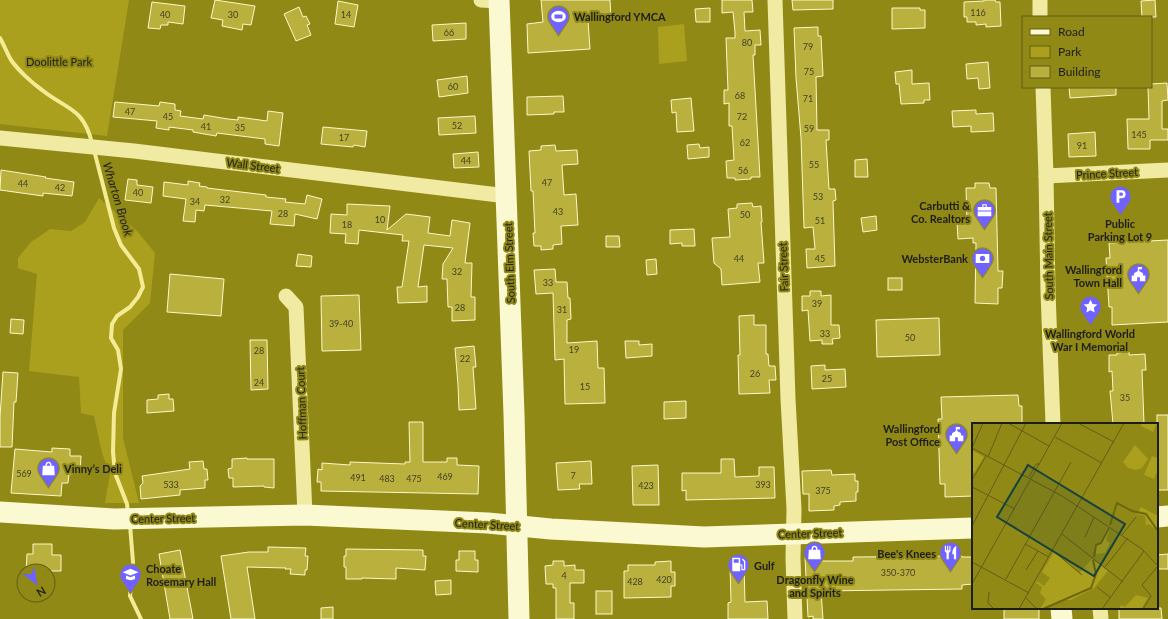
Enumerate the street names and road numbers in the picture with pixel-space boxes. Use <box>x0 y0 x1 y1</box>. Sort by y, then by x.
street label: Wall Street <box>226 155 280 175</box>
street label: Prince Street <box>1076 165 1138 181</box>
street label: South Main Street <box>1041 212 1055 300</box>
street label: South Elm Street <box>501 222 517 304</box>
street label: Fair Street <box>776 242 790 292</box>
street label: Hoffman Court <box>293 366 309 440</box>
street label: Center Street <box>131 511 195 525</box>
street label: Center Street <box>455 516 520 532</box>
street label: Center Street <box>778 525 842 541</box>

